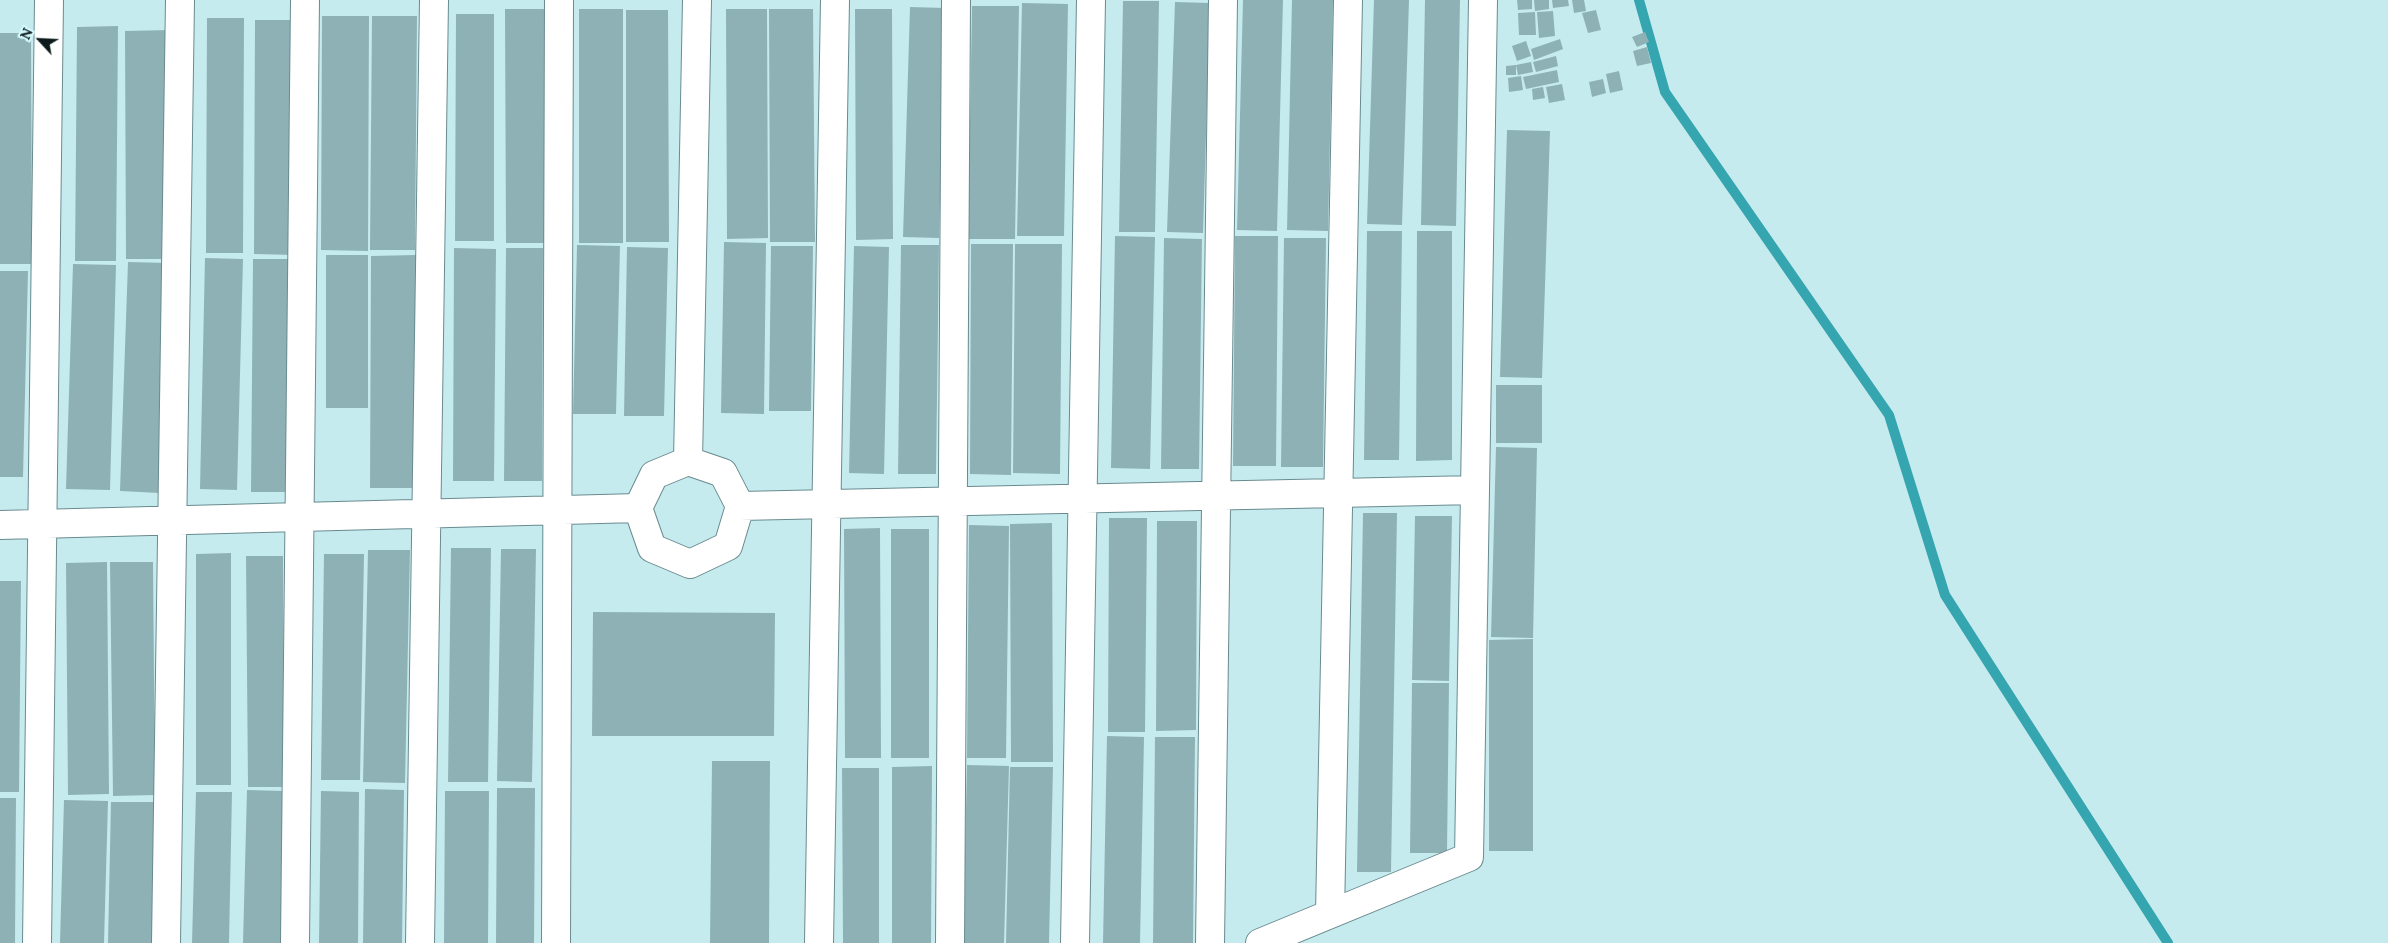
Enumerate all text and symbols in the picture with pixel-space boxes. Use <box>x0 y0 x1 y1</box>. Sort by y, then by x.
north arrow <box>15 15 65 65</box>
text: N <box>16 25 37 42</box>

